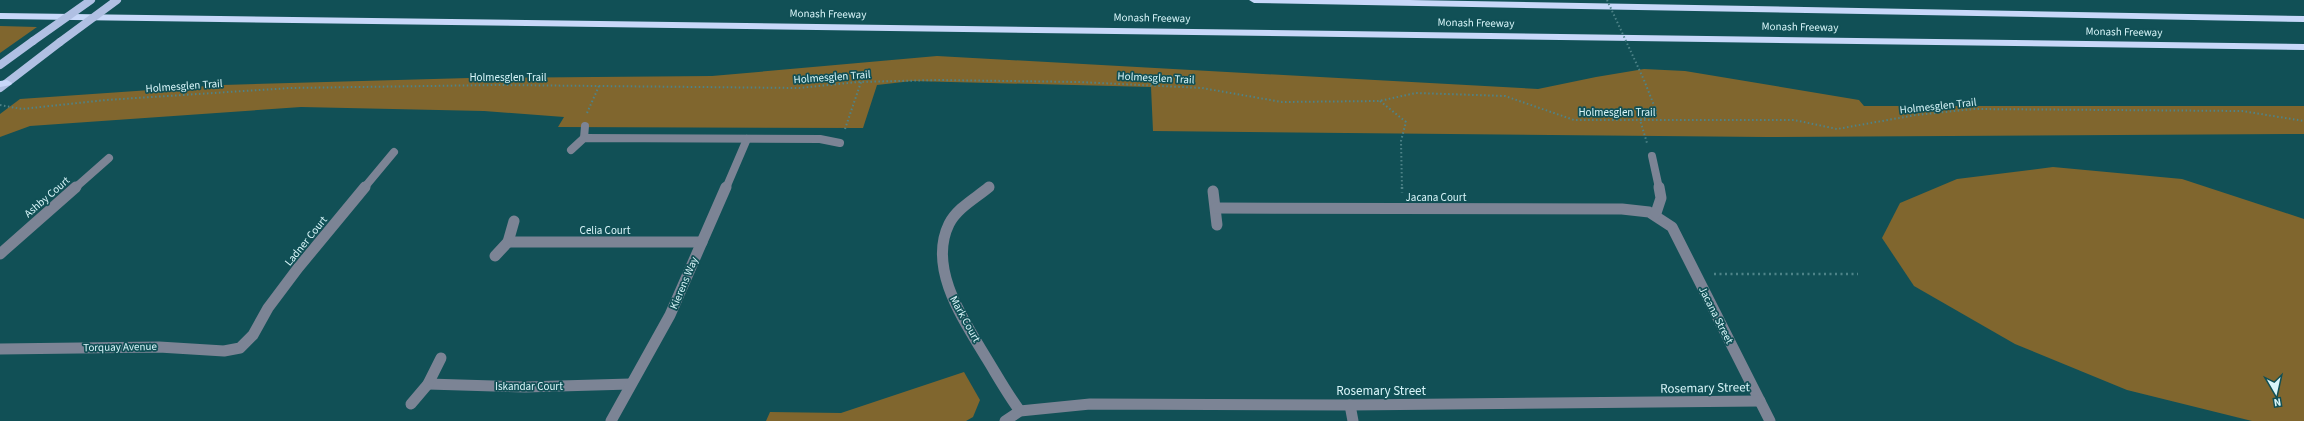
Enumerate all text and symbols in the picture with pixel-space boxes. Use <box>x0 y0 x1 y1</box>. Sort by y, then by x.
street label: Monash Freeway <box>790 6 866 22</box>
street label: Monash Freeway <box>1114 10 1190 26</box>
street label: Monash Freeway <box>1438 15 1514 31</box>
street label: Monash Freeway <box>1762 19 1838 35</box>
street label: Monash Freeway <box>2086 24 2162 40</box>
street label: Holmesglen Trail <box>793 67 871 87</box>
street label: Holmesglen Trail <box>1117 68 1195 88</box>
street label: Holmesglen Trail <box>469 70 547 85</box>
street label: Holmesglen Trail <box>145 76 223 96</box>
street label: Holmesglen Trail <box>1899 94 1977 117</box>
street label: Holmesglen Trail <box>1578 105 1656 120</box>
street label: Ashby Court <box>21 173 73 221</box>
street label: Jacana Court <box>1406 190 1467 205</box>
street label: Ladner Court <box>281 213 331 269</box>
street label: Celia Court <box>580 223 631 238</box>
street label: Kierens Way <box>666 254 702 312</box>
street label: Jacana Street <box>1695 284 1737 347</box>
street label: Mark Court <box>946 293 984 345</box>
street label: Torquay Avenue <box>83 339 158 355</box>
north arrow <box>2256 373 2296 413</box>
street label: Rosemary Street <box>1660 378 1751 398</box>
street label: Iskandar Court <box>495 379 563 394</box>
street label: Rosemary Street <box>1336 382 1426 400</box>
text: N <box>2273 394 2282 410</box>

